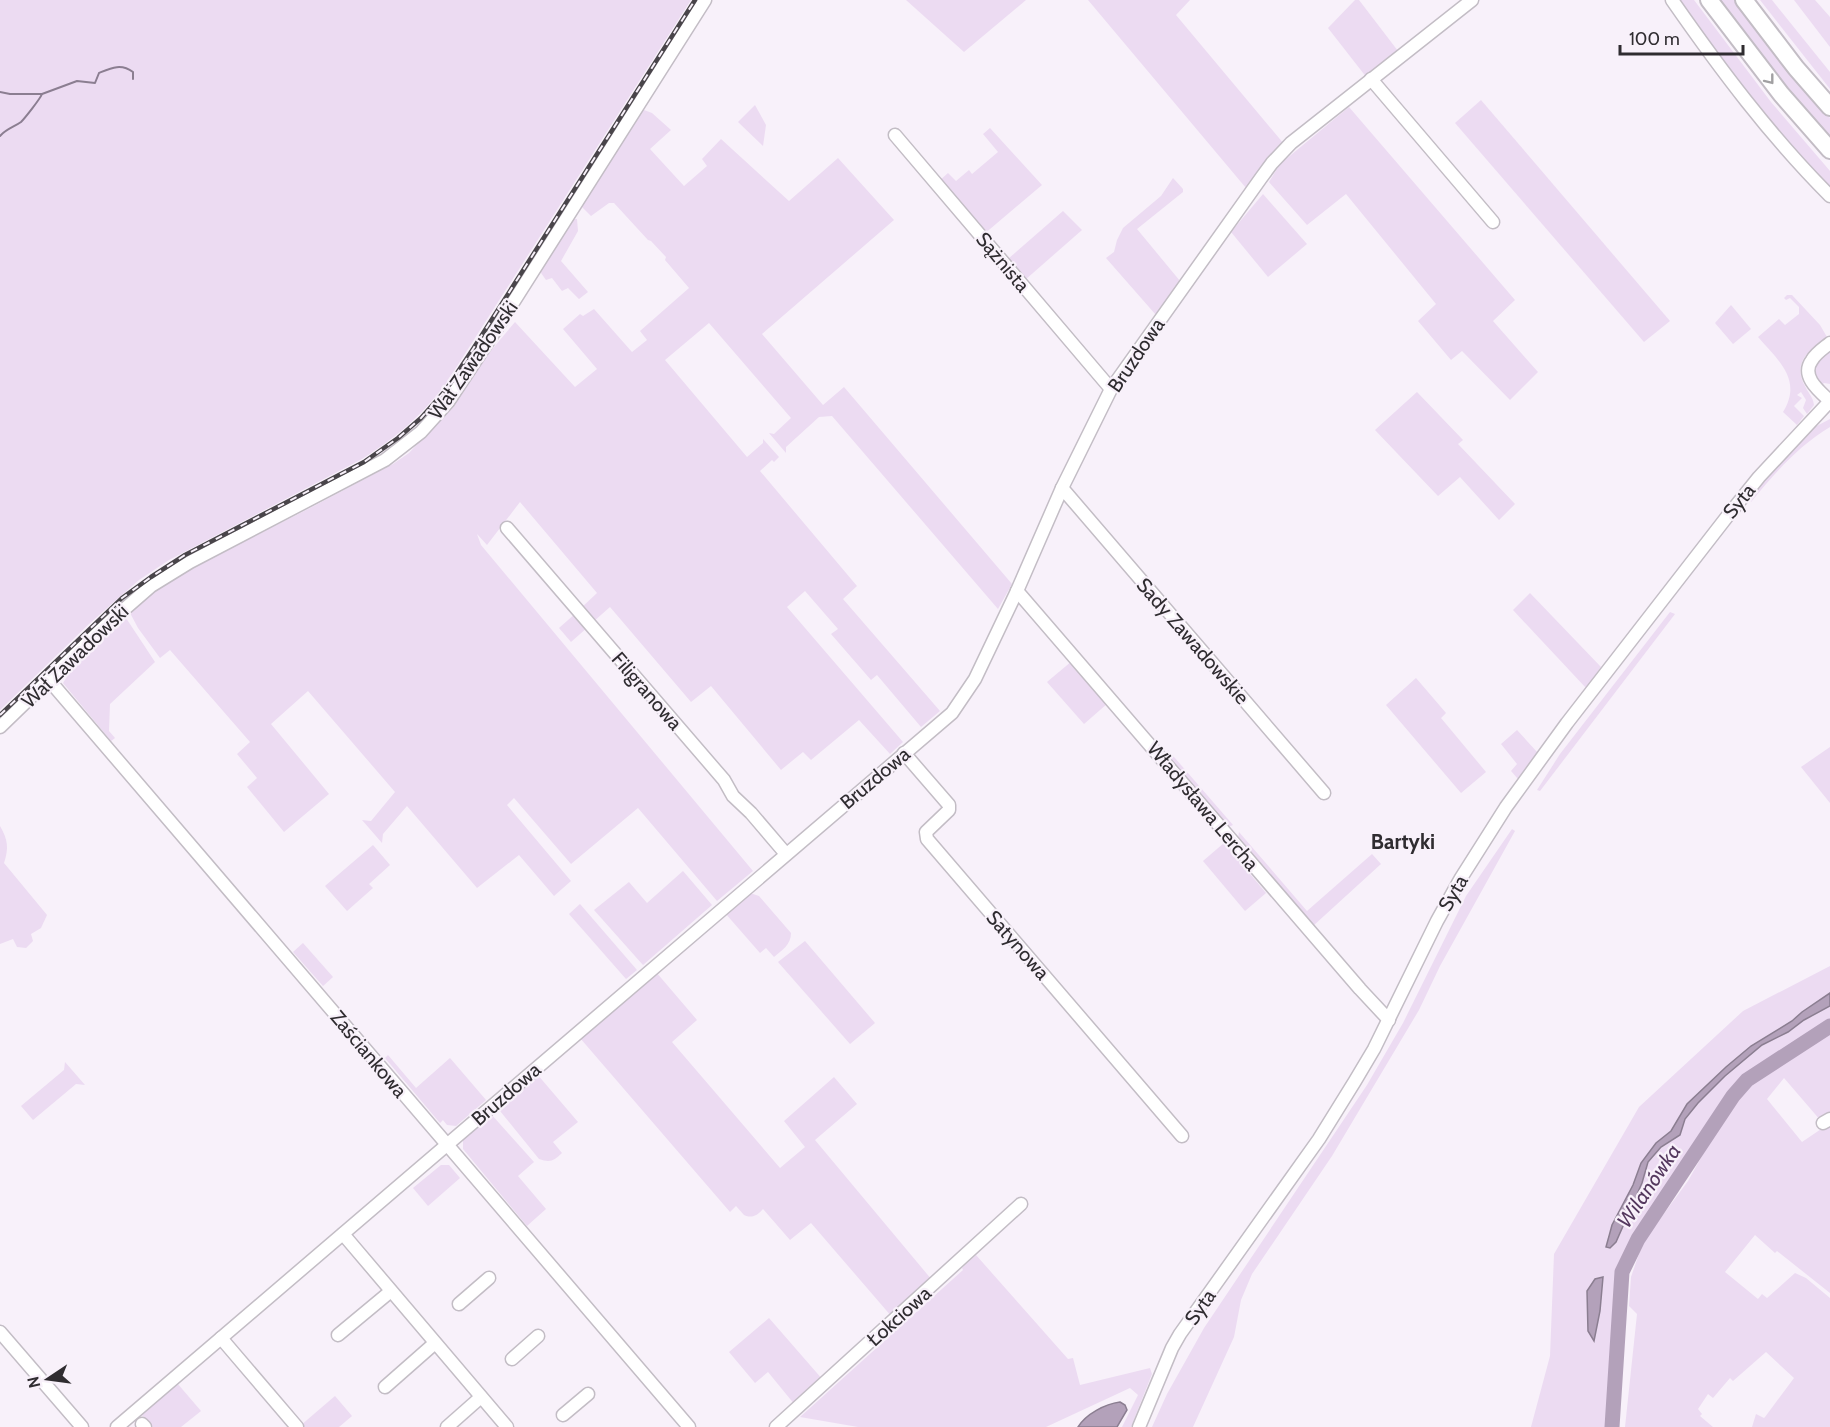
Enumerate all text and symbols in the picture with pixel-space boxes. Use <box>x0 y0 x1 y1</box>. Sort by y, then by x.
scale bar <box>1620 18 1743 56</box>
text: 100 m <box>1629 28 1680 50</box>
one-way arrow <box>1763 73 1774 84</box>
street label: Sążnista <box>971 227 1035 297</box>
street label: Wał Zawadowski <box>423 296 523 424</box>
street label: Bruzdowa <box>1103 313 1170 396</box>
street label: Syta <box>1718 478 1760 523</box>
street label: Sady Zawadowskie <box>1132 573 1254 709</box>
street label: Wał Zawadowski <box>17 599 133 713</box>
street label: Filigranowa <box>607 647 688 735</box>
street label: Władysława Lercha <box>1142 737 1264 876</box>
street label: Bruzdowa <box>835 742 915 814</box>
district label: Bartyki <box>1371 829 1435 854</box>
street label: Syta <box>1433 870 1473 915</box>
street label: Satynowa <box>981 905 1055 985</box>
street label: Zaściankowa <box>326 1006 413 1103</box>
street label: Bruzdowa <box>466 1057 546 1131</box>
water label: Wilanówka <box>1611 1139 1686 1232</box>
street label: Łokciowa <box>862 1281 936 1351</box>
street label: Syta <box>1179 1284 1221 1329</box>
north arrow <box>18 1349 78 1409</box>
text: N <box>23 1375 44 1390</box>

